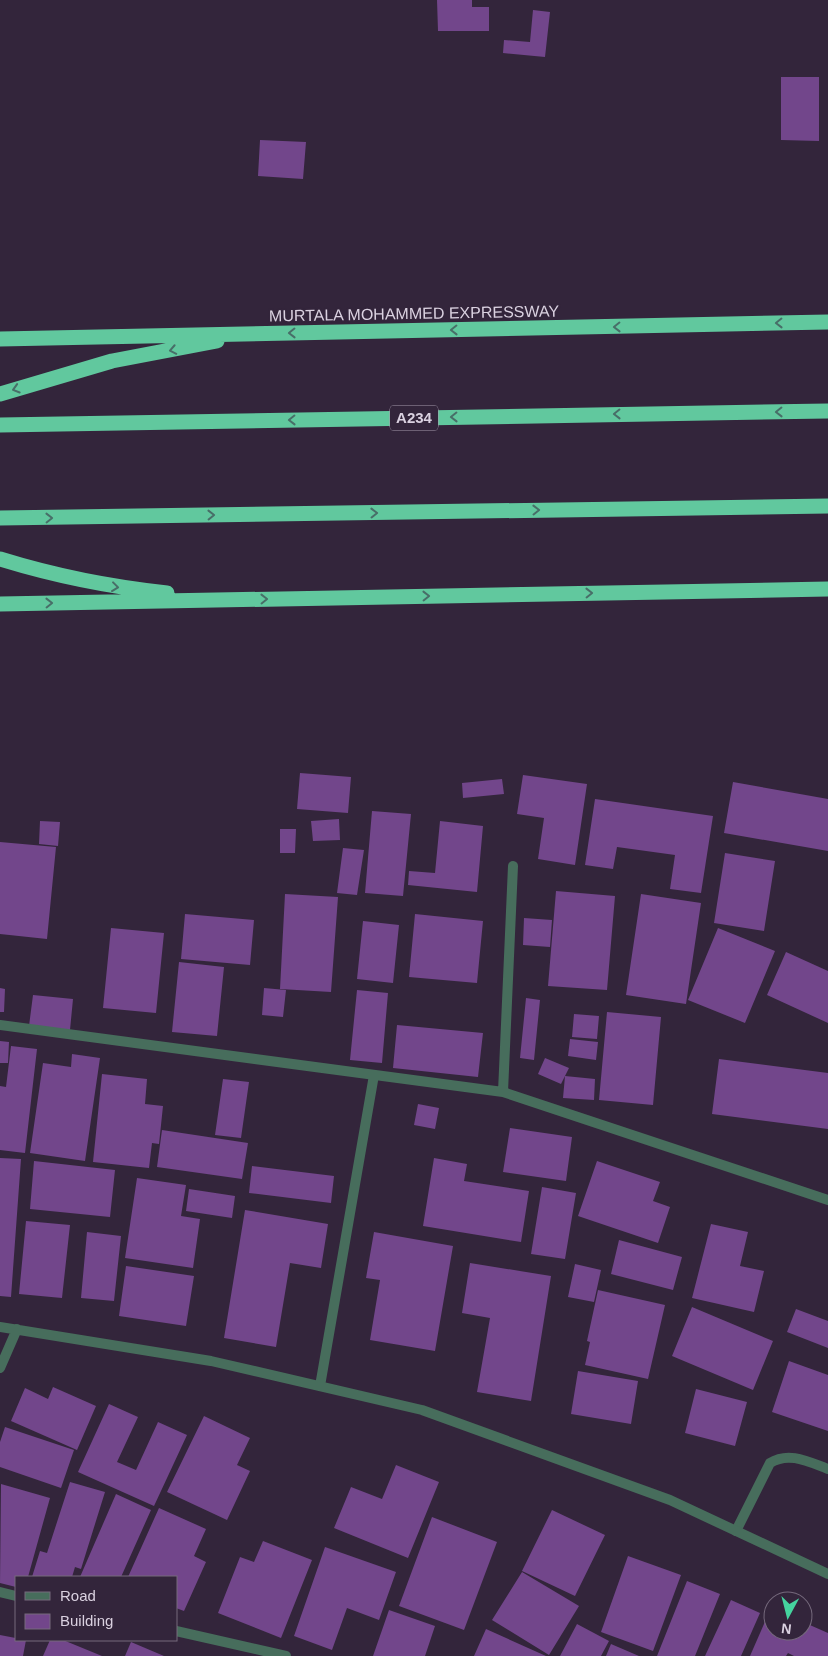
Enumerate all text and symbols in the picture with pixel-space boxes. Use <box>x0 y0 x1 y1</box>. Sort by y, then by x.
street label: MURTALA MOHAMMED EXPRESSWAY <box>269 302 560 325</box>
one-way arrow <box>775 318 783 329</box>
one-way arrow <box>613 321 621 332</box>
one-way arrow <box>450 325 458 335</box>
one-way arrow <box>288 328 296 338</box>
one-way arrow <box>169 344 178 354</box>
one-way arrow <box>12 383 20 393</box>
road number: A234 <box>390 406 438 430</box>
one-way arrow <box>775 406 783 417</box>
one-way arrow <box>613 409 621 420</box>
one-way arrow <box>450 412 458 422</box>
one-way arrow <box>288 415 296 425</box>
one-way arrow <box>532 505 540 515</box>
one-way arrow <box>370 507 378 518</box>
one-way arrow <box>208 510 215 520</box>
one-way arrow <box>45 513 53 523</box>
one-way arrow <box>112 581 120 592</box>
one-way arrow <box>585 588 593 598</box>
one-way arrow <box>422 591 430 601</box>
one-way arrow <box>260 594 268 604</box>
one-way arrow <box>45 598 53 608</box>
legend <box>15 1576 178 1641</box>
text: Road <box>60 1587 96 1604</box>
north arrow <box>763 1591 813 1641</box>
text: Building <box>60 1612 113 1629</box>
text: N <box>780 1620 792 1637</box>

